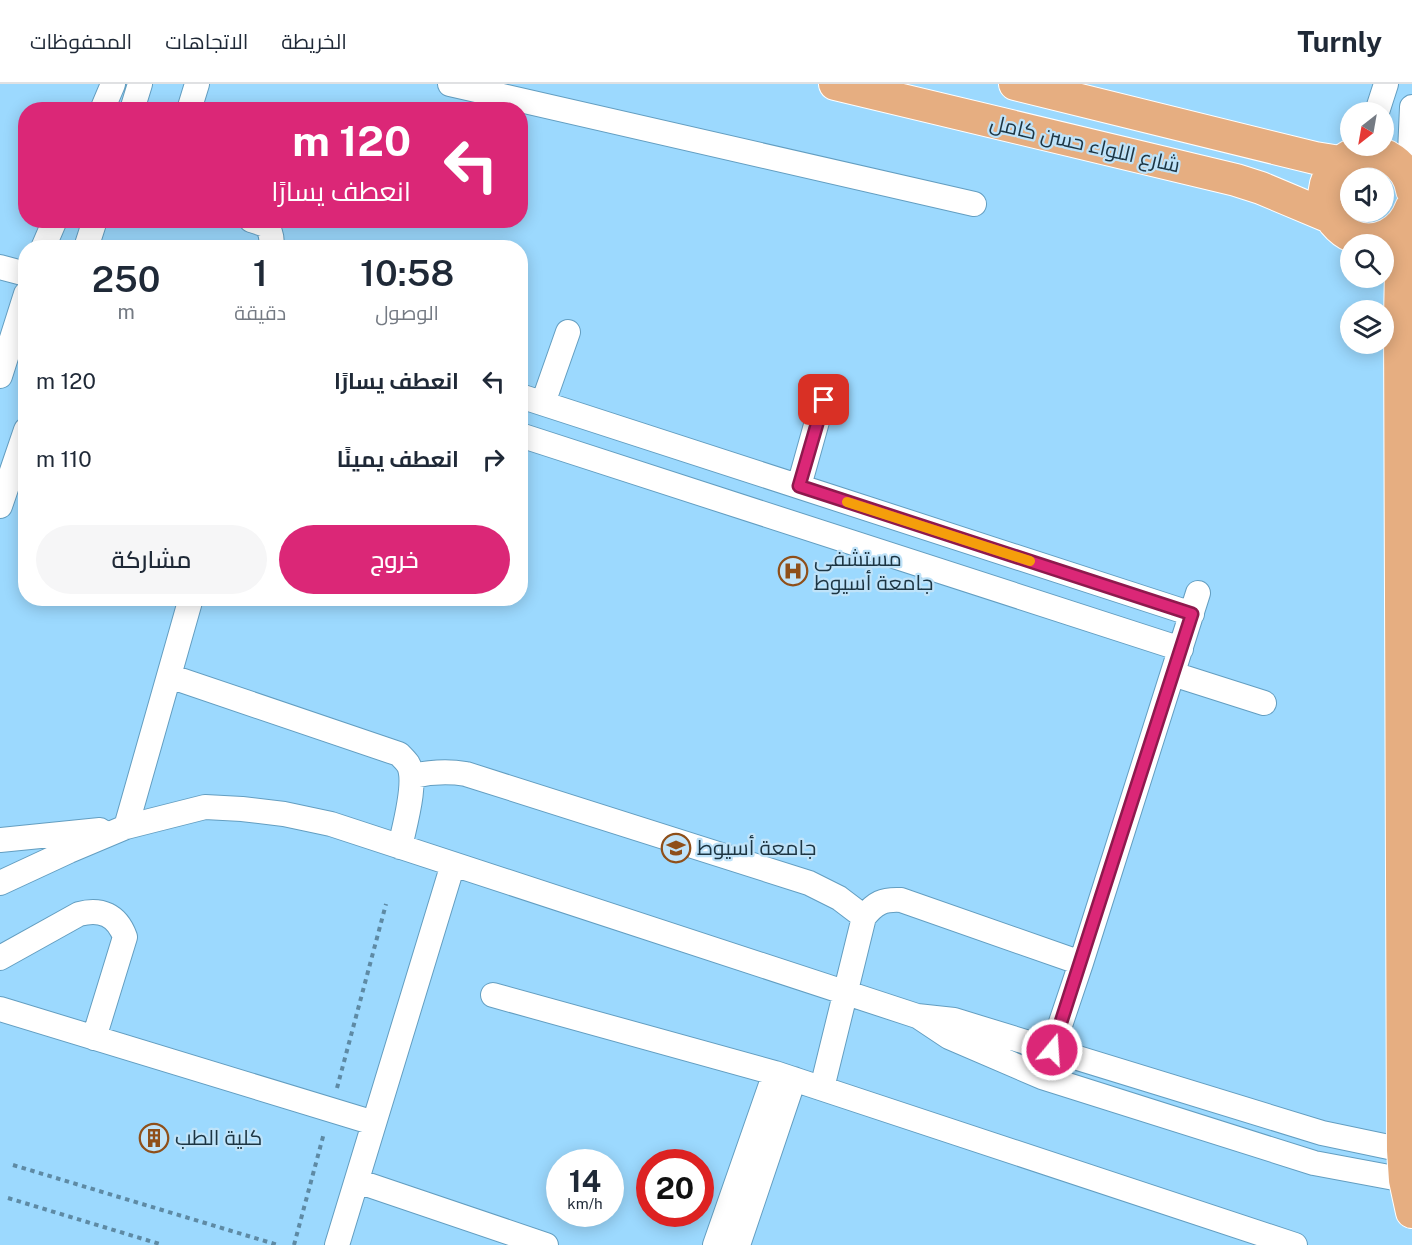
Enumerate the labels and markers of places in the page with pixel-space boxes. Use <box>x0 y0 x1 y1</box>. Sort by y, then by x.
pin <box>798 374 849 425</box>
place label: مستشفی جامعة أسيوط <box>814 546 933 595</box>
hospital icon: مستشفی جامعة أسيوط <box>777 555 809 587</box>
school or university icon: جامعة أسيوط <box>660 832 692 864</box>
place label: جامعة أسيوط <box>697 835 816 860</box>
building icon: كلية الطب <box>138 1122 170 1154</box>
place label: كلية الطب <box>175 1125 262 1150</box>

